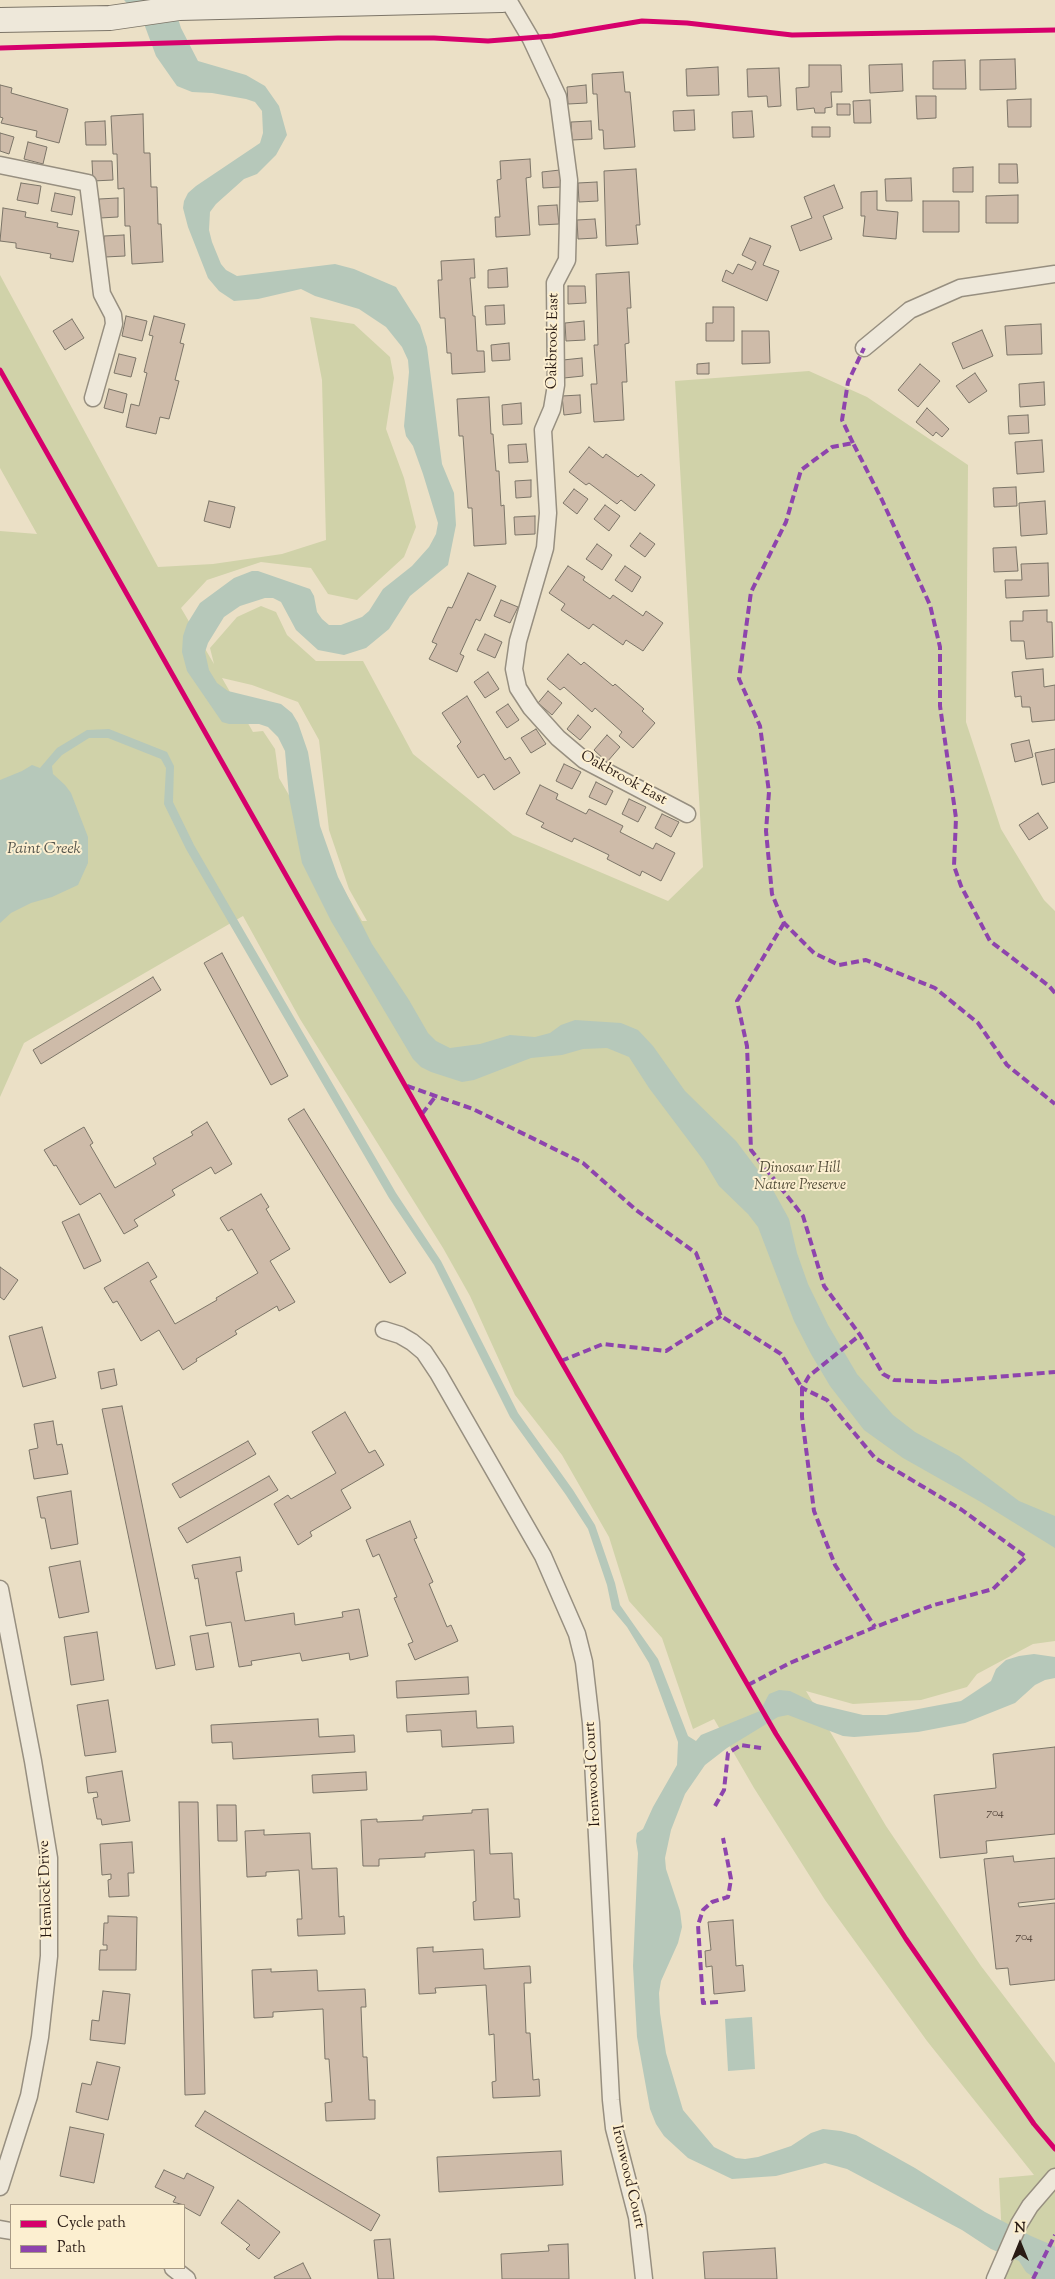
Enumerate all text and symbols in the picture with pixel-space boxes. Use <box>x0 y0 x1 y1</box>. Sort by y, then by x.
street label: Oakbrook East <box>544 293 564 389</box>
street label: Oakbrook East <box>577 748 669 810</box>
water label: Paint Creek <box>7 840 81 860</box>
park label: Dinosaur Hill Nature Preserve <box>754 1160 846 1195</box>
street label: Ironwood Court <box>582 1721 606 1827</box>
house number: 704 <box>986 1807 1004 1821</box>
street label: Hemlock Drive <box>36 1840 58 1938</box>
house number: 704 <box>1015 1931 1033 1945</box>
street label: Ironwood Court <box>606 2124 648 2230</box>
legend <box>10 2204 185 2269</box>
text: Cycle path <box>57 2213 126 2234</box>
north arrow <box>995 2219 1045 2269</box>
text: N <box>1014 2219 1026 2239</box>
text: Path <box>57 2238 86 2259</box>

